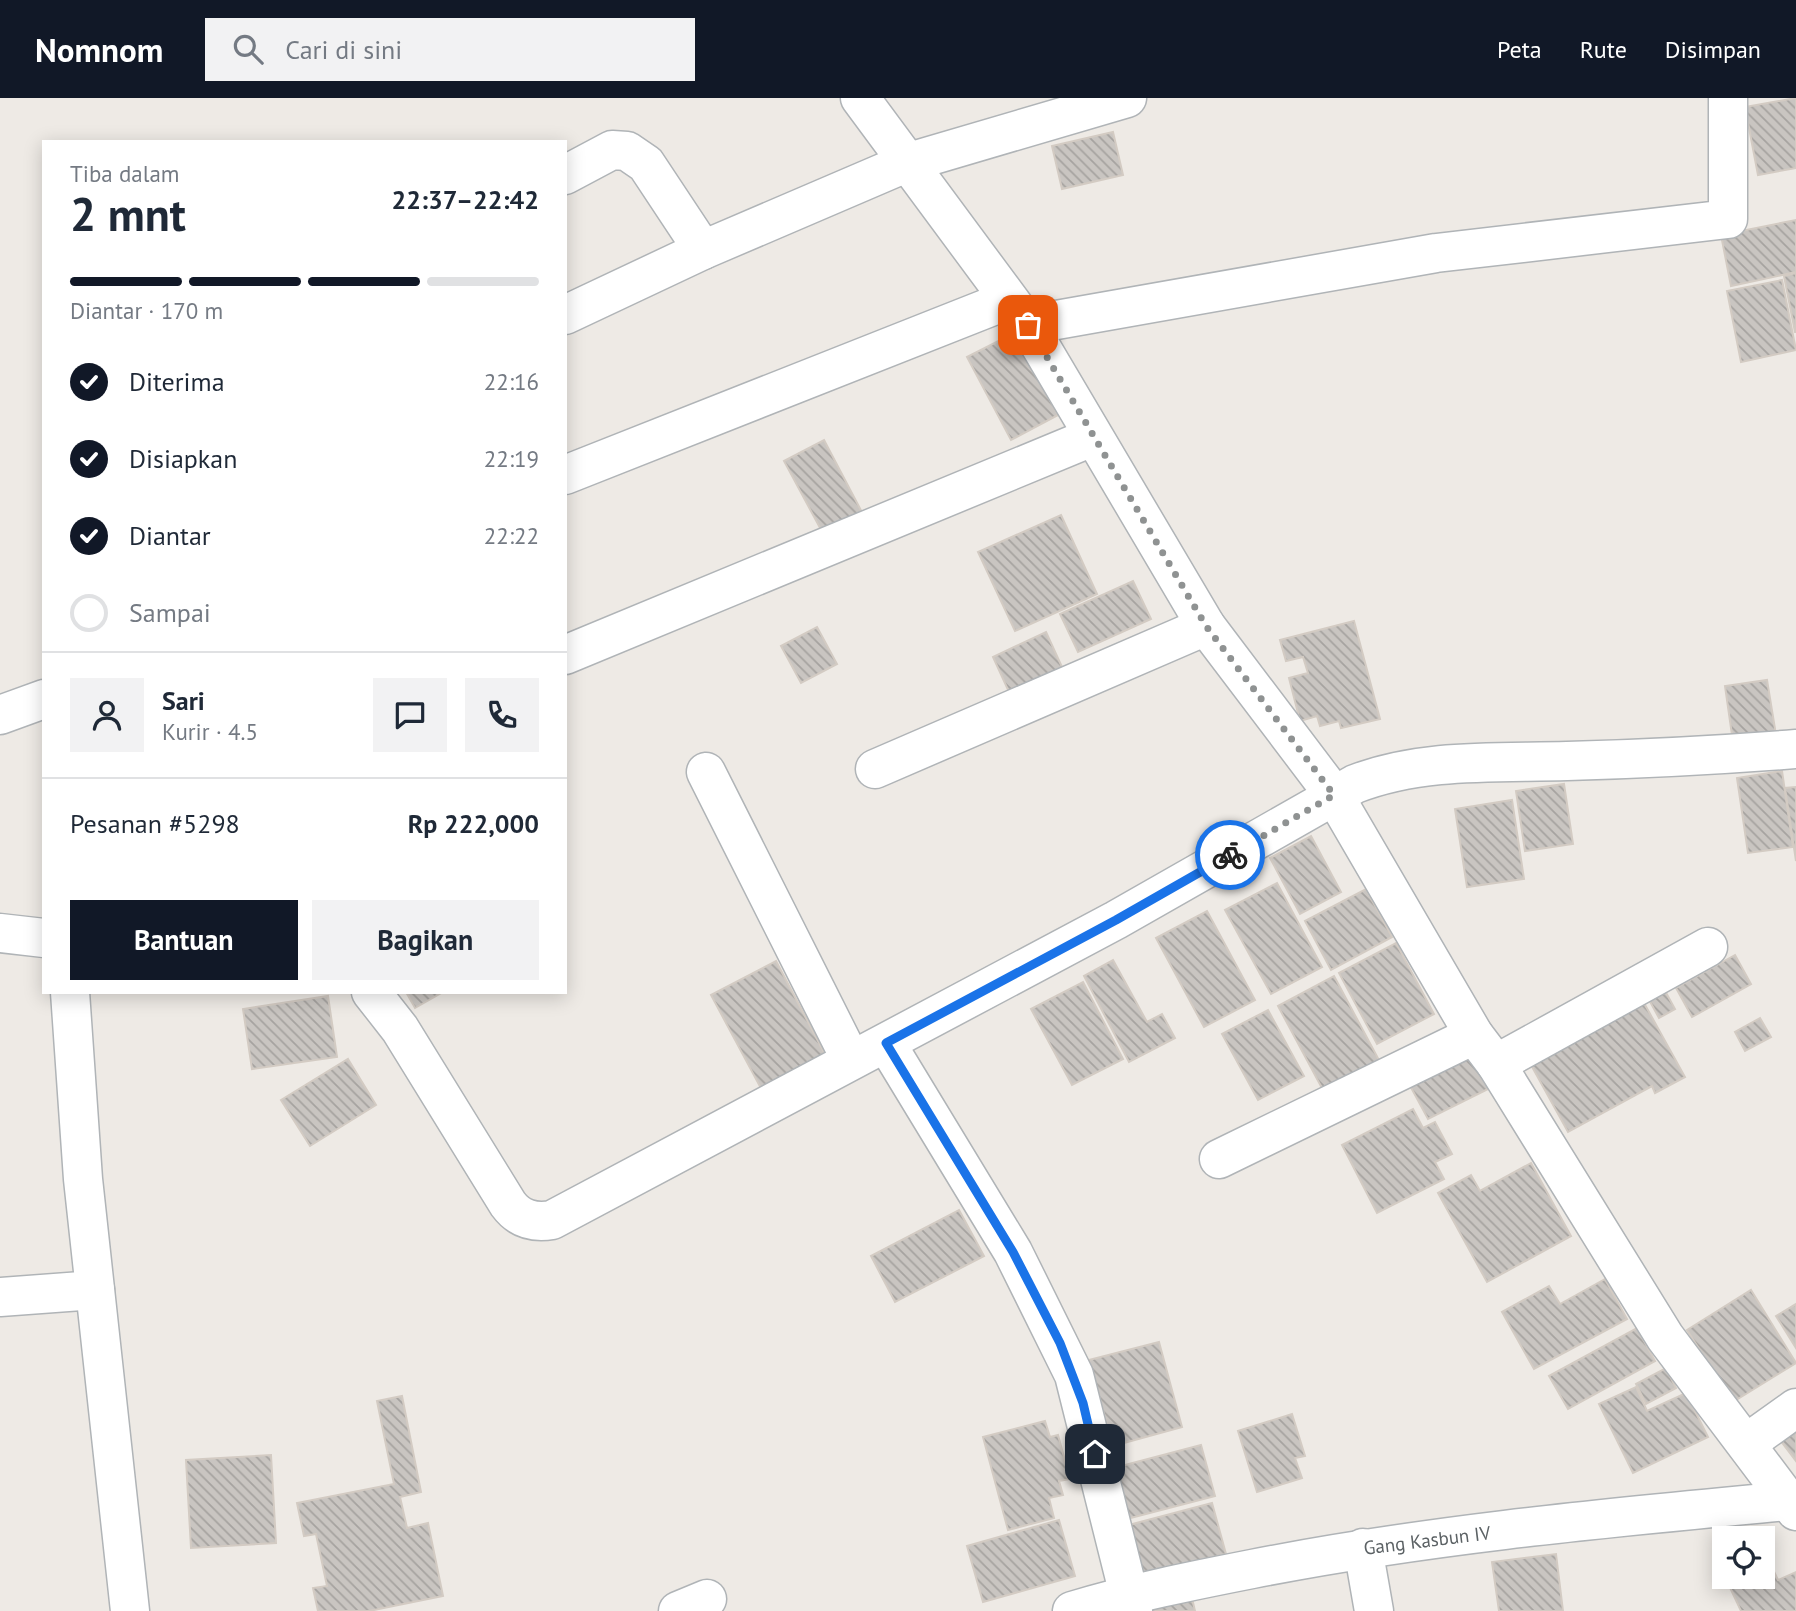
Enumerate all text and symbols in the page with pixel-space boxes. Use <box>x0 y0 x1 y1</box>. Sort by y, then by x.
search box <box>205 18 695 81</box>
text: Nomnom <box>35 28 163 71</box>
icon: search <box>229 30 267 68</box>
text: Cari di sini <box>285 33 402 66</box>
text: Peta <box>1497 34 1542 65</box>
text: Rute <box>1580 34 1627 65</box>
text: Disimpan <box>1665 34 1761 65</box>
text: Tiba dalam <box>70 159 179 188</box>
text: 22:37–22:42 <box>392 183 539 216</box>
text: 2 mnt <box>70 184 186 244</box>
pin <box>998 295 1058 355</box>
text: Diantar · 170 m <box>70 296 223 325</box>
icon: bag <box>1009 306 1047 344</box>
icon: check <box>70 363 108 401</box>
text: Diterima <box>129 365 225 398</box>
text: 22:16 <box>484 367 539 396</box>
icon: check <box>70 440 108 478</box>
text: Disiapkan <box>129 442 237 475</box>
text: 22:19 <box>484 444 539 473</box>
icon: check <box>70 517 108 555</box>
text: Diantar <box>129 519 211 552</box>
text: 22:22 <box>484 521 539 550</box>
text: Sampai <box>129 596 211 629</box>
button: person <box>70 678 144 752</box>
button: chat <box>373 678 447 752</box>
button: phone <box>465 678 539 752</box>
text: Sari <box>162 684 205 717</box>
text: Kurir · 4.5 <box>162 717 258 746</box>
text: Pesanan #5298 <box>70 807 240 840</box>
text: Rp 222,000 <box>408 807 539 840</box>
courier <box>1195 820 1265 890</box>
icon: bike <box>1211 836 1249 874</box>
button: Bantuan <box>70 900 298 980</box>
button: Bagikan <box>312 900 539 980</box>
pin <box>1065 1424 1125 1484</box>
icon: home <box>1076 1435 1114 1473</box>
street label: Gang Kasbun IV <box>1362 1520 1492 1560</box>
map controls <box>1712 1526 1775 1589</box>
button: locate <box>1712 1526 1775 1589</box>

